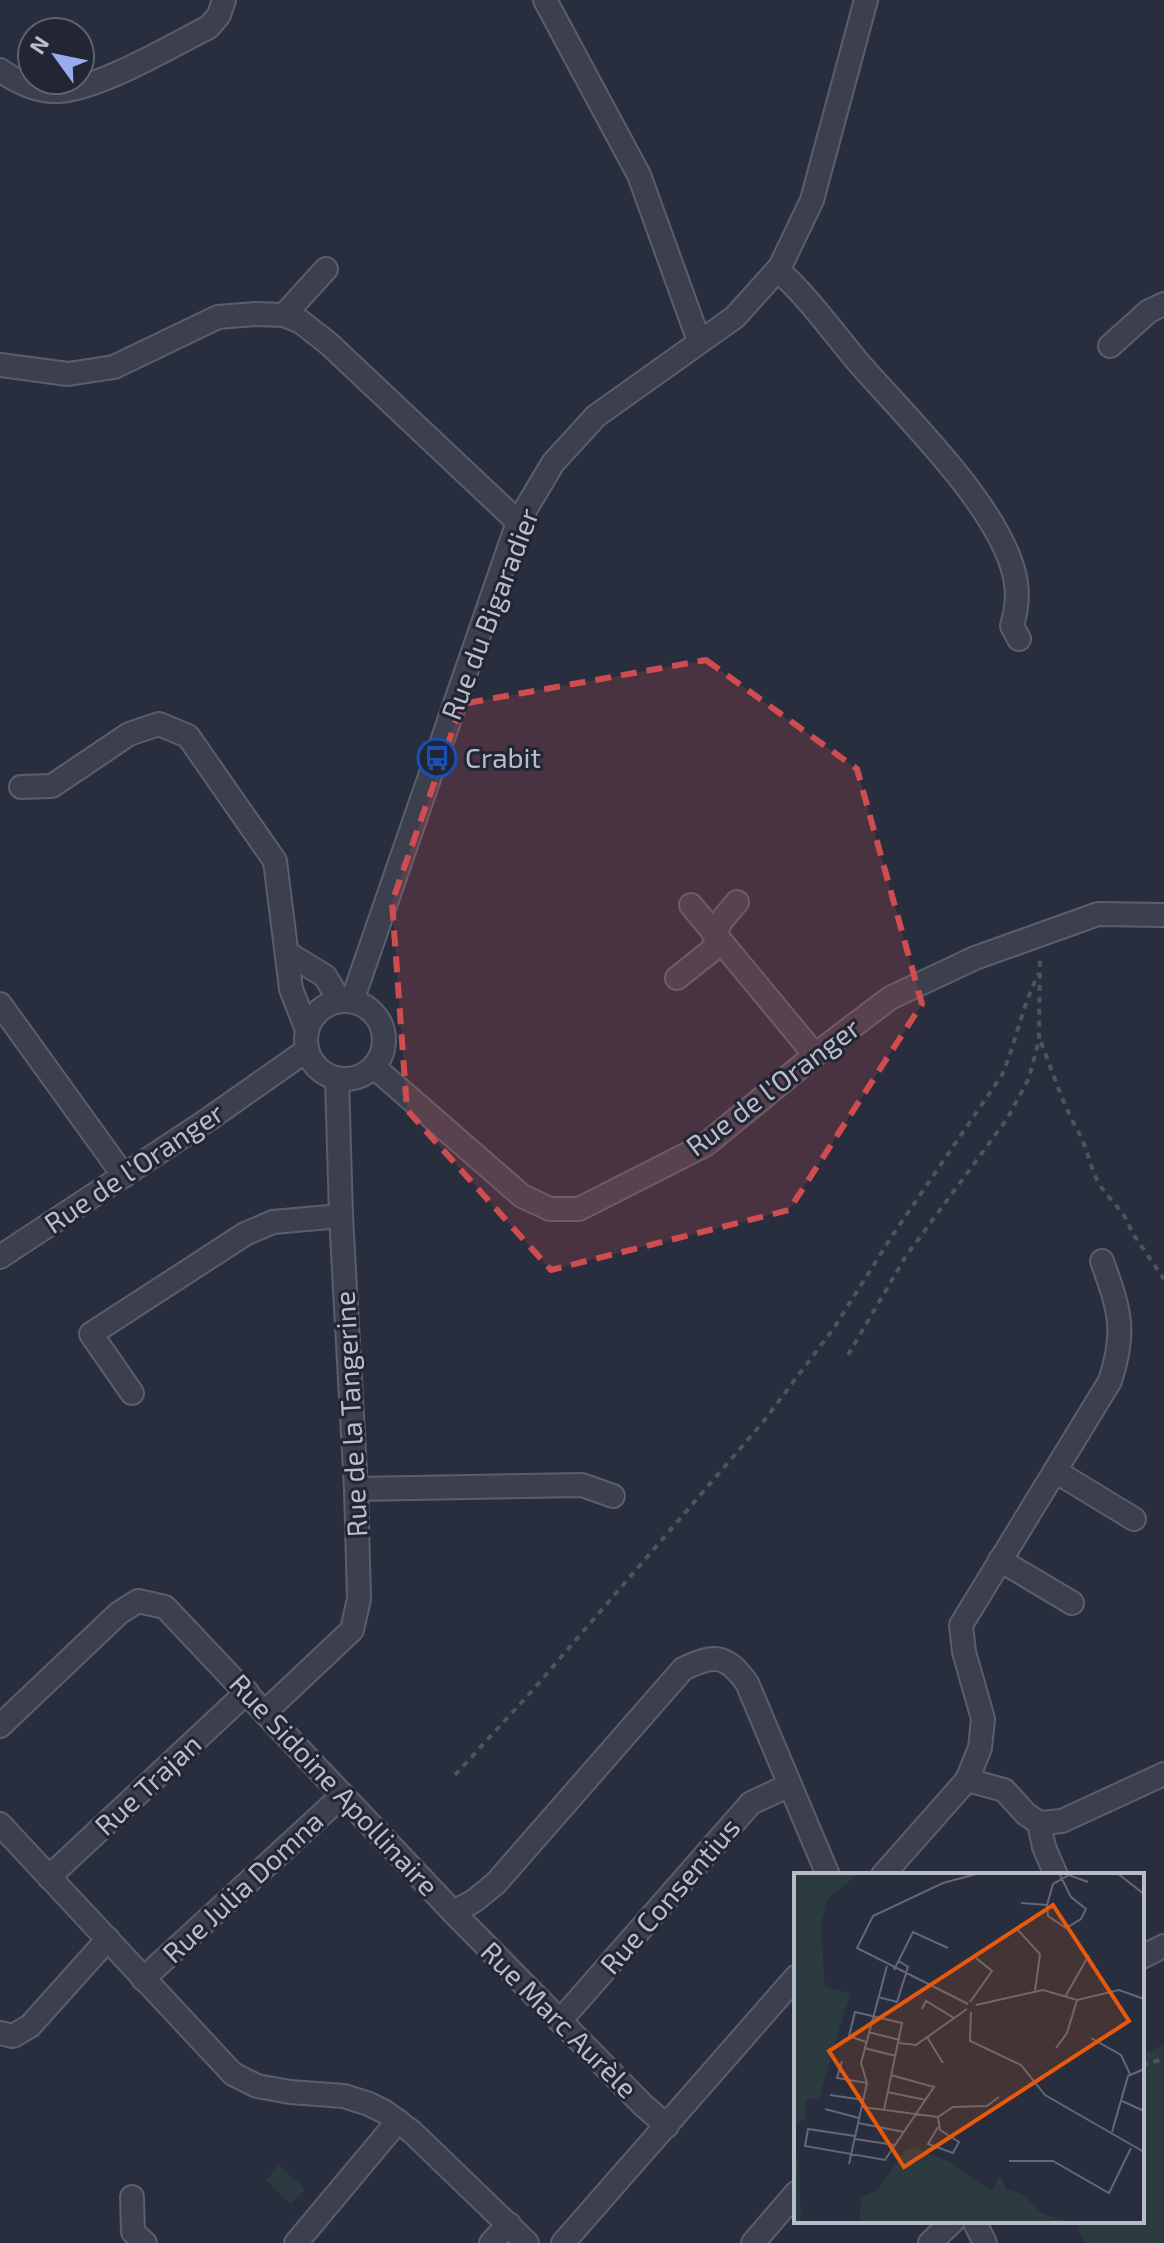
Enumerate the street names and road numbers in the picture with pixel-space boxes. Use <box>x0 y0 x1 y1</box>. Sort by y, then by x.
street label: Rue du Bigaradier <box>433 503 545 724</box>
street label: Rue de l'Oranger <box>679 1010 866 1163</box>
street label: Rue de l'Oranger <box>37 1095 230 1240</box>
street label: Rue de la Tangerine <box>327 1290 373 1538</box>
street label: Rue Sidoine Apollinaire <box>223 1666 446 1902</box>
street label: Rue Trajan <box>87 1727 207 1842</box>
street label: Rue Julia Domna <box>155 1803 330 1969</box>
street label: Rue Consentius <box>592 1810 746 1980</box>
street label: Rue Marc Aurèle <box>474 1934 645 2105</box>

